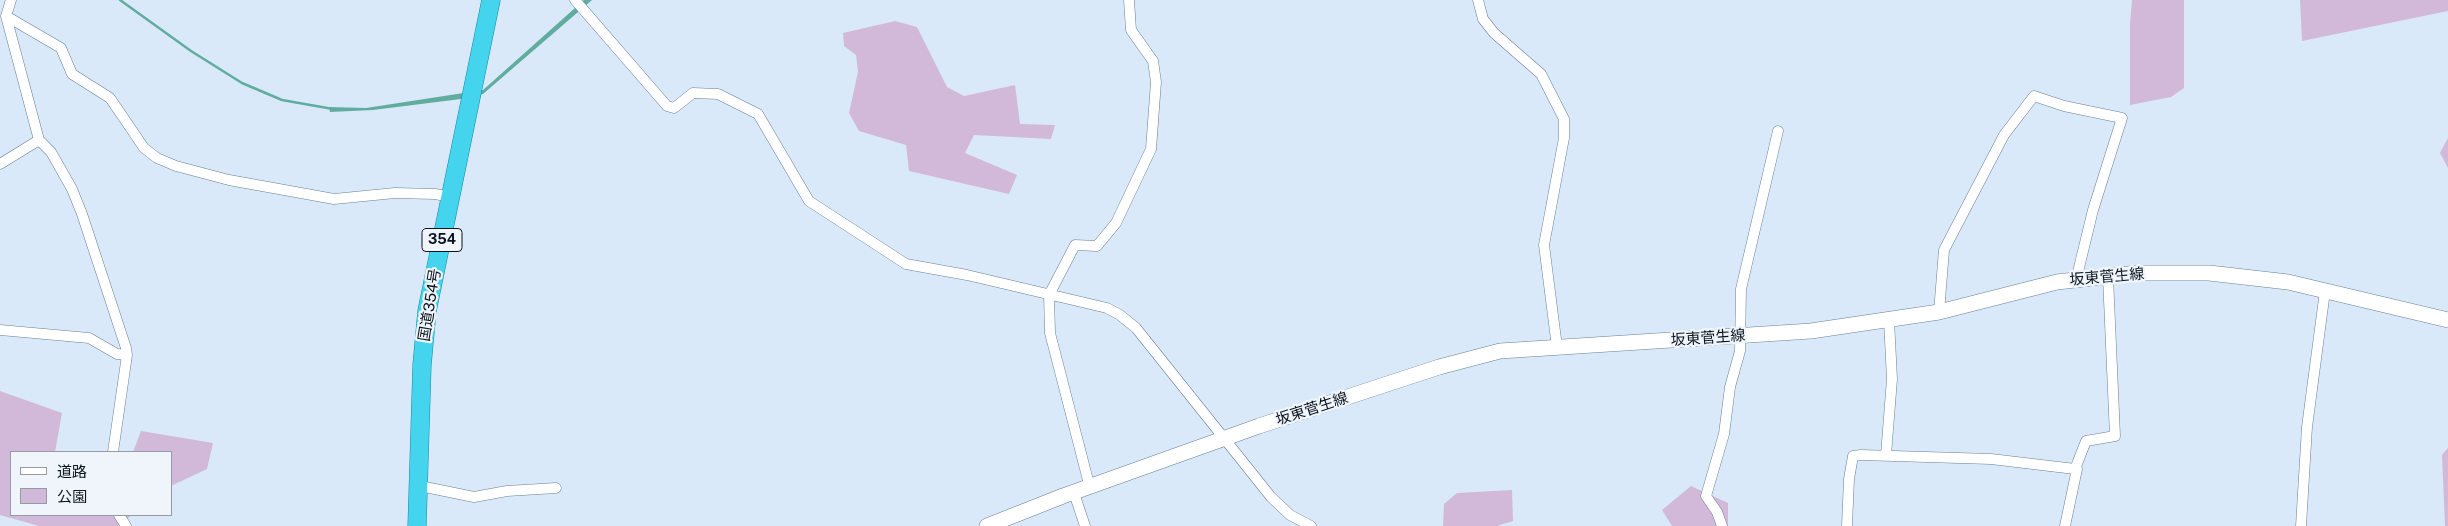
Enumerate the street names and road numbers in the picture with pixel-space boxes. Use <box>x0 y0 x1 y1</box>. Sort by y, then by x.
road number: 354 <box>422 228 462 252</box>
street label: 坂東菅生線 <box>2069 265 2145 289</box>
street label: 国道354号 <box>415 267 445 343</box>
street label: 坂東菅生線 <box>1670 326 1746 350</box>
street label: 坂東菅生線 <box>1274 389 1350 429</box>

